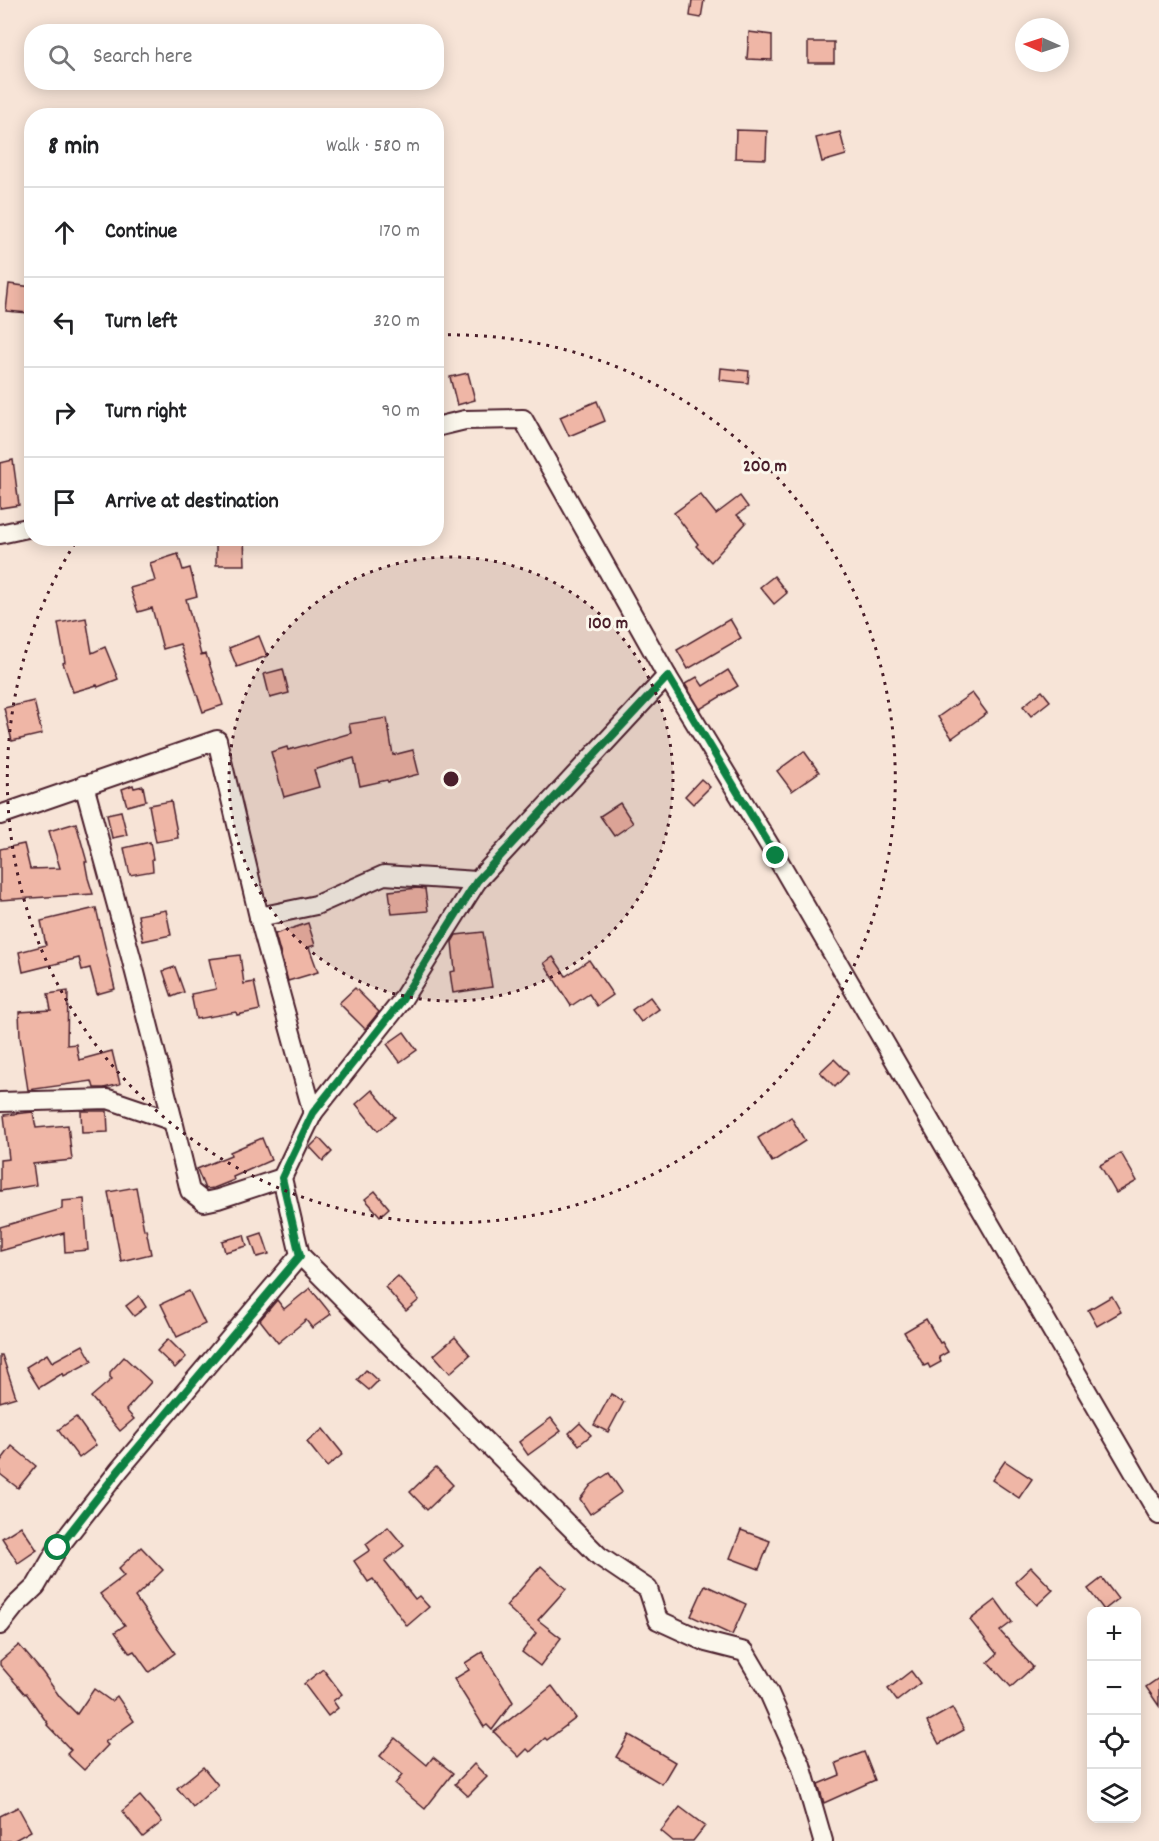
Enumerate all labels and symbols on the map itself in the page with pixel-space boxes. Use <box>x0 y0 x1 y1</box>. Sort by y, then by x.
north arrow <box>1015 18 1069 72</box>
text: 200 m <box>743 455 787 480</box>
text: 100 m <box>588 612 628 637</box>
centre of rings <box>441 769 461 789</box>
route end <box>762 842 788 868</box>
route start <box>44 1534 70 1560</box>

